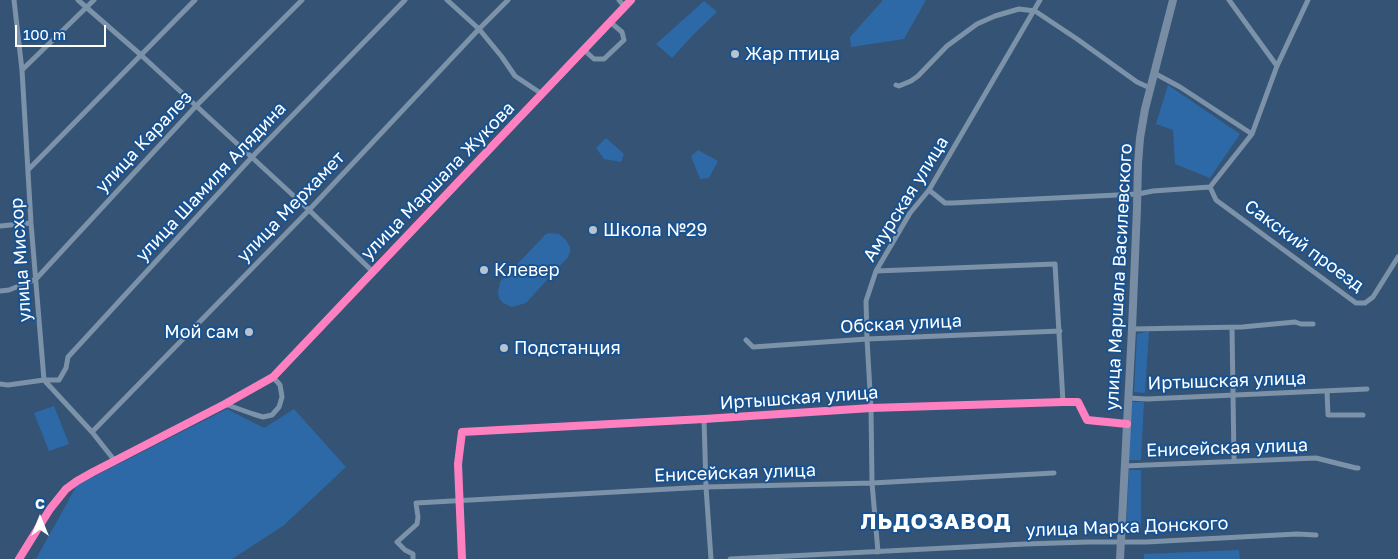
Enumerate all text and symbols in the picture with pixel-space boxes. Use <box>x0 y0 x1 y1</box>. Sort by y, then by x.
scale bar <box>18 15 109 47</box>
text: 100 m <box>23 25 66 43</box>
place label: Жар птица <box>745 43 840 65</box>
marker: Жар птица <box>729 48 741 60</box>
street label: улица Каралез <box>91 87 197 197</box>
street label: улица Маршала Жукова <box>357 97 519 265</box>
street label: улица Шамиля Алядина <box>131 98 291 266</box>
street label: Амурская улица <box>859 132 953 266</box>
street label: улица Маршала Василевского <box>1101 143 1137 411</box>
street label: улица Мерхамет <box>233 147 349 267</box>
street label: Сакский проезд <box>1240 195 1368 297</box>
street label: улица Мисхор <box>6 197 36 323</box>
place label: Школа №29 <box>603 219 707 241</box>
marker: Школа №29 <box>587 224 599 236</box>
place label: Клевер <box>494 259 560 281</box>
marker: Клевер <box>478 264 490 276</box>
street label: Обская улица <box>840 310 962 338</box>
place label: Мой сам <box>164 321 239 343</box>
marker: Мой сам <box>243 326 255 338</box>
place label: Подстанция <box>514 337 621 359</box>
marker: Подстанция <box>498 342 510 354</box>
street label: Иртышская улица <box>1147 367 1307 395</box>
street label: Иртышская улица <box>719 382 879 414</box>
street label: Енисейская улица <box>1146 434 1308 462</box>
street label: Енисейская улица <box>654 459 816 487</box>
north arrow <box>15 494 65 544</box>
text: С <box>35 495 45 512</box>
district label: ЛЬДОЗАВОД <box>859 509 1013 535</box>
street label: улица Марка Донского <box>1025 513 1229 541</box>

